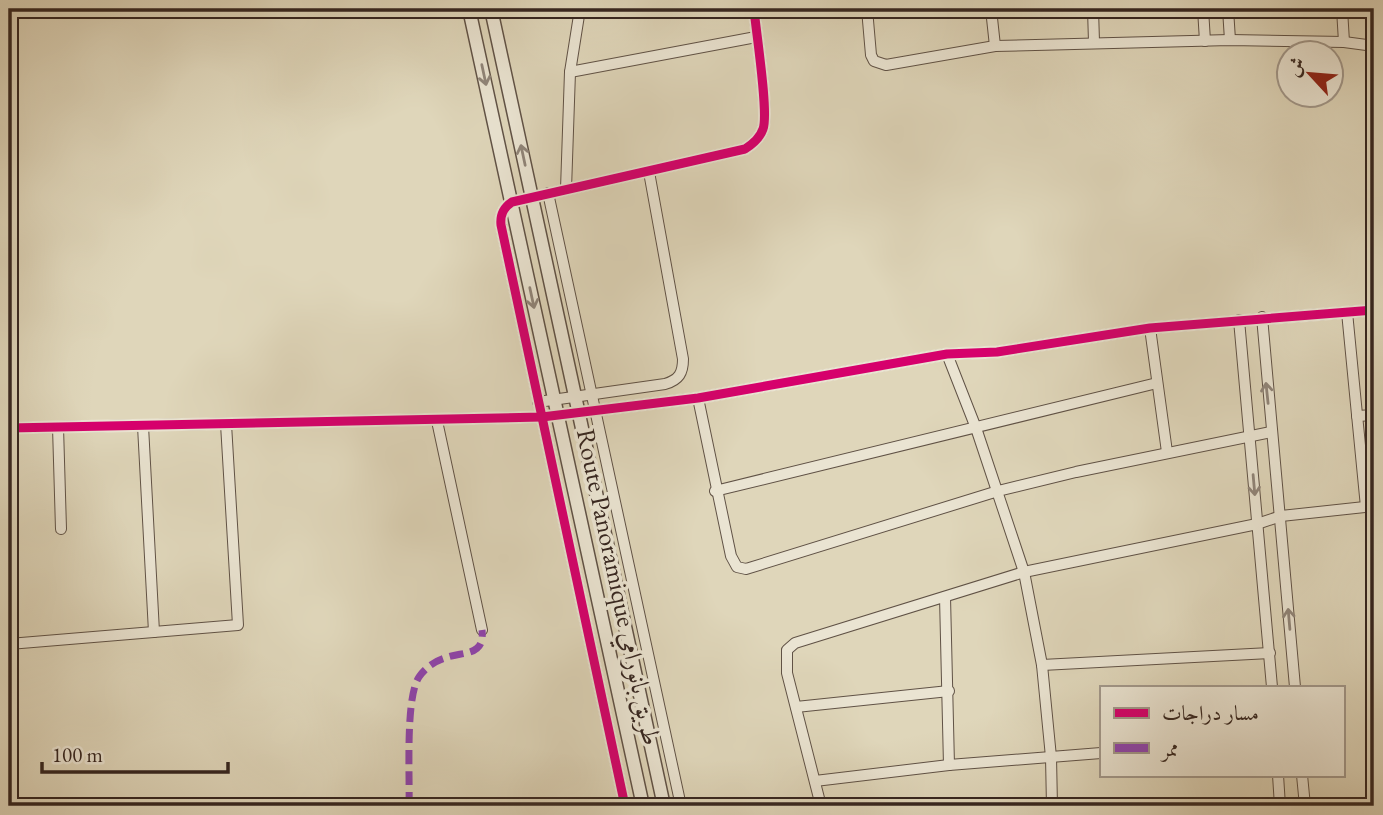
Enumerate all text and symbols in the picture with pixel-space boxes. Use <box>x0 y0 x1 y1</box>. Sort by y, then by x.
north arrow <box>1274 38 1344 108</box>
text: ش <box>1280 53 1311 81</box>
one-way arrow <box>477 63 491 86</box>
one-way arrow <box>516 144 529 167</box>
one-way arrow <box>526 286 540 309</box>
one-way arrow <box>1260 382 1273 405</box>
street label: Route Panoramique طريق بانورامي <box>564 426 669 750</box>
one-way arrow <box>1247 474 1260 496</box>
one-way arrow <box>1282 608 1295 631</box>
legend <box>1100 686 1344 776</box>
text: مسار دراجات <box>1162 699 1259 726</box>
scale bar <box>42 731 228 775</box>
text: ممر <box>1160 735 1179 762</box>
text: 100 m <box>52 741 103 768</box>

